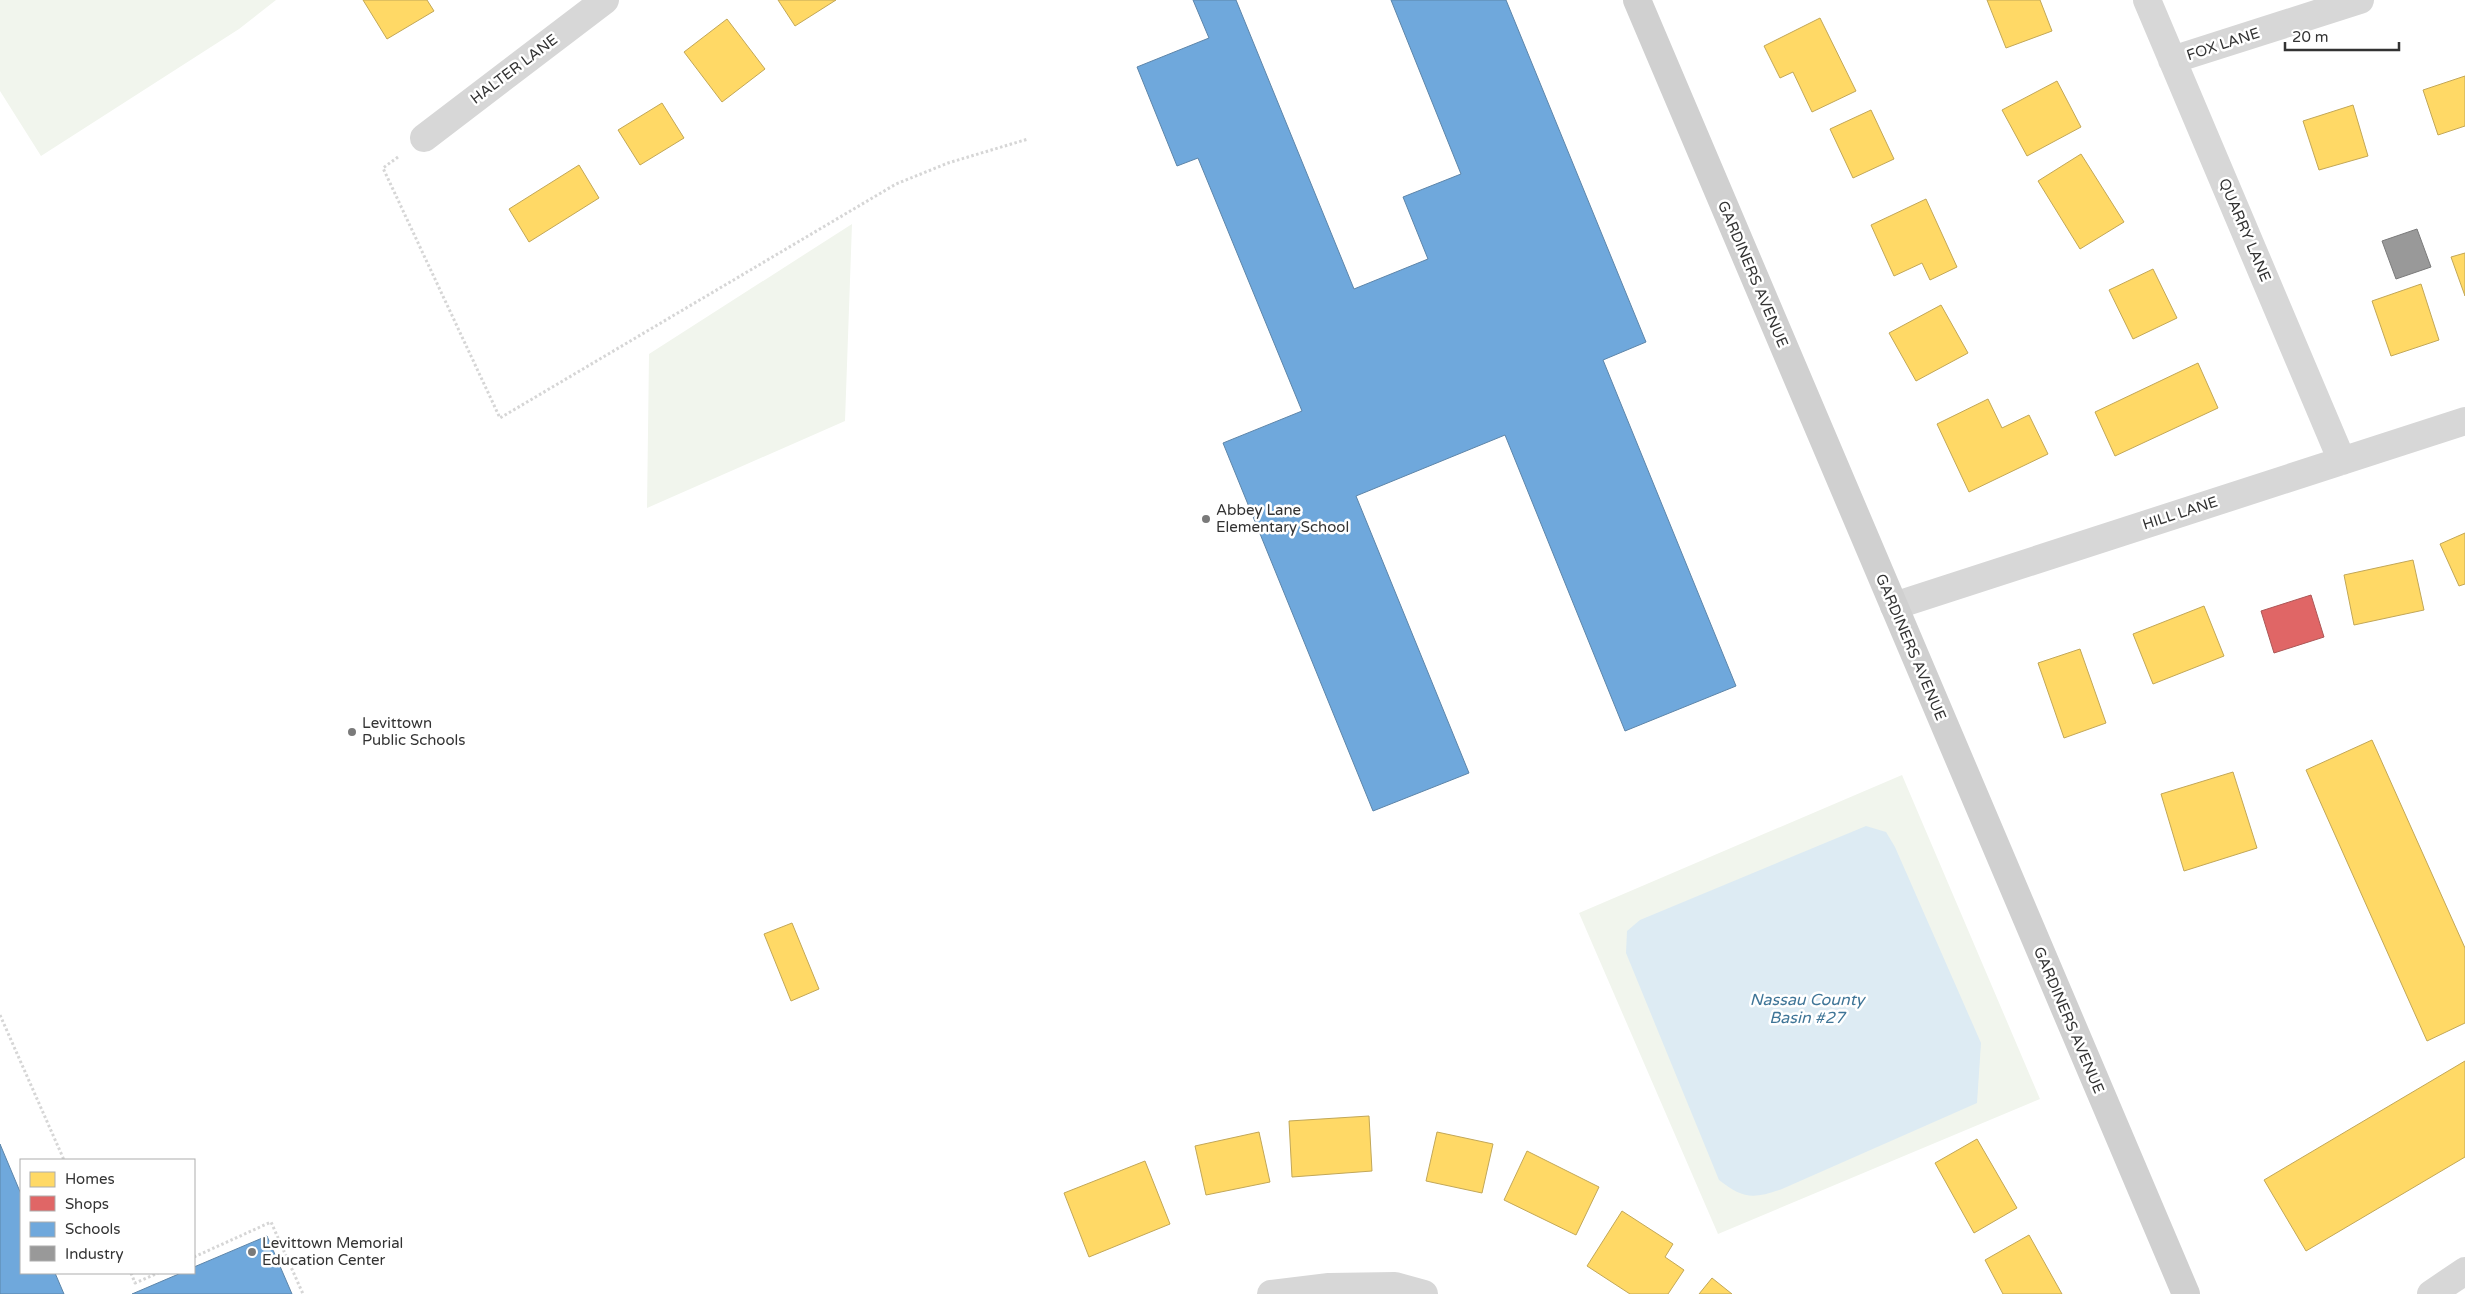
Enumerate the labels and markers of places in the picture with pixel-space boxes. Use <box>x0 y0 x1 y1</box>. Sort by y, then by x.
place label: Abbey Lane Elementary School <box>1216 501 1349 536</box>
marker: Abbey Lane Elementary School <box>1200 513 1212 525</box>
place label: Levittown Public Schools <box>362 714 466 749</box>
marker: Levittown Public Schools <box>346 726 358 738</box>
place label: Levittown Memorial Education Center <box>262 1234 403 1269</box>
marker: Levittown Memorial Education Center <box>246 1246 258 1258</box>

